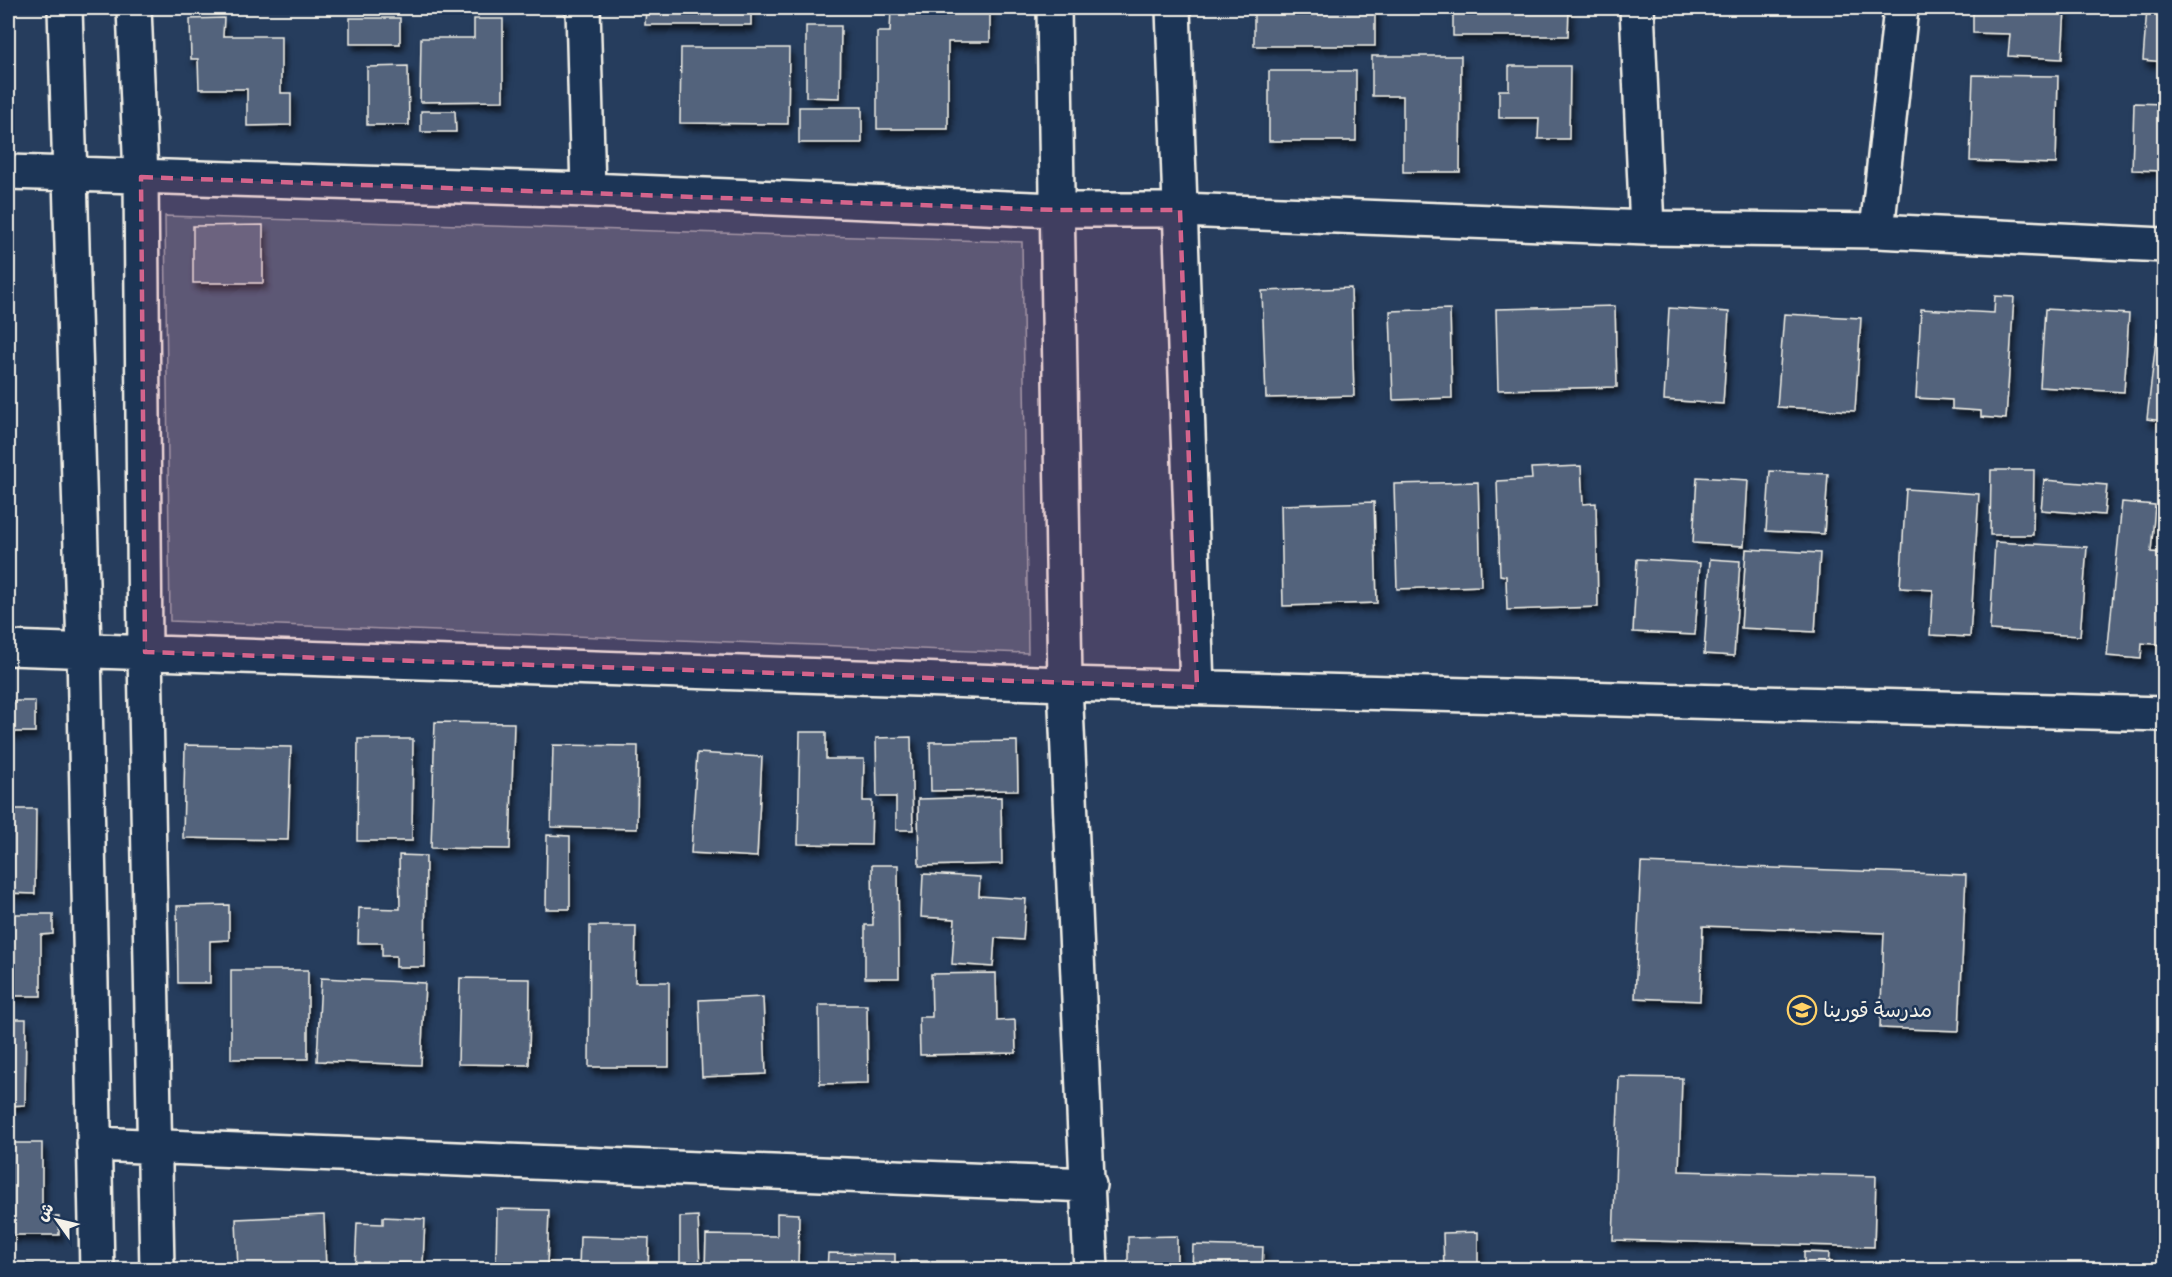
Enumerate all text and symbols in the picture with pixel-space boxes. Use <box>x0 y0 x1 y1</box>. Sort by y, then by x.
school or university icon: مدرسة قورينا <box>1786 994 1818 1026</box>
place label: مدرسة قورينا <box>1823 995 1932 1024</box>
north arrow <box>27 1190 87 1250</box>
text: ش <box>31 1198 59 1225</box>

